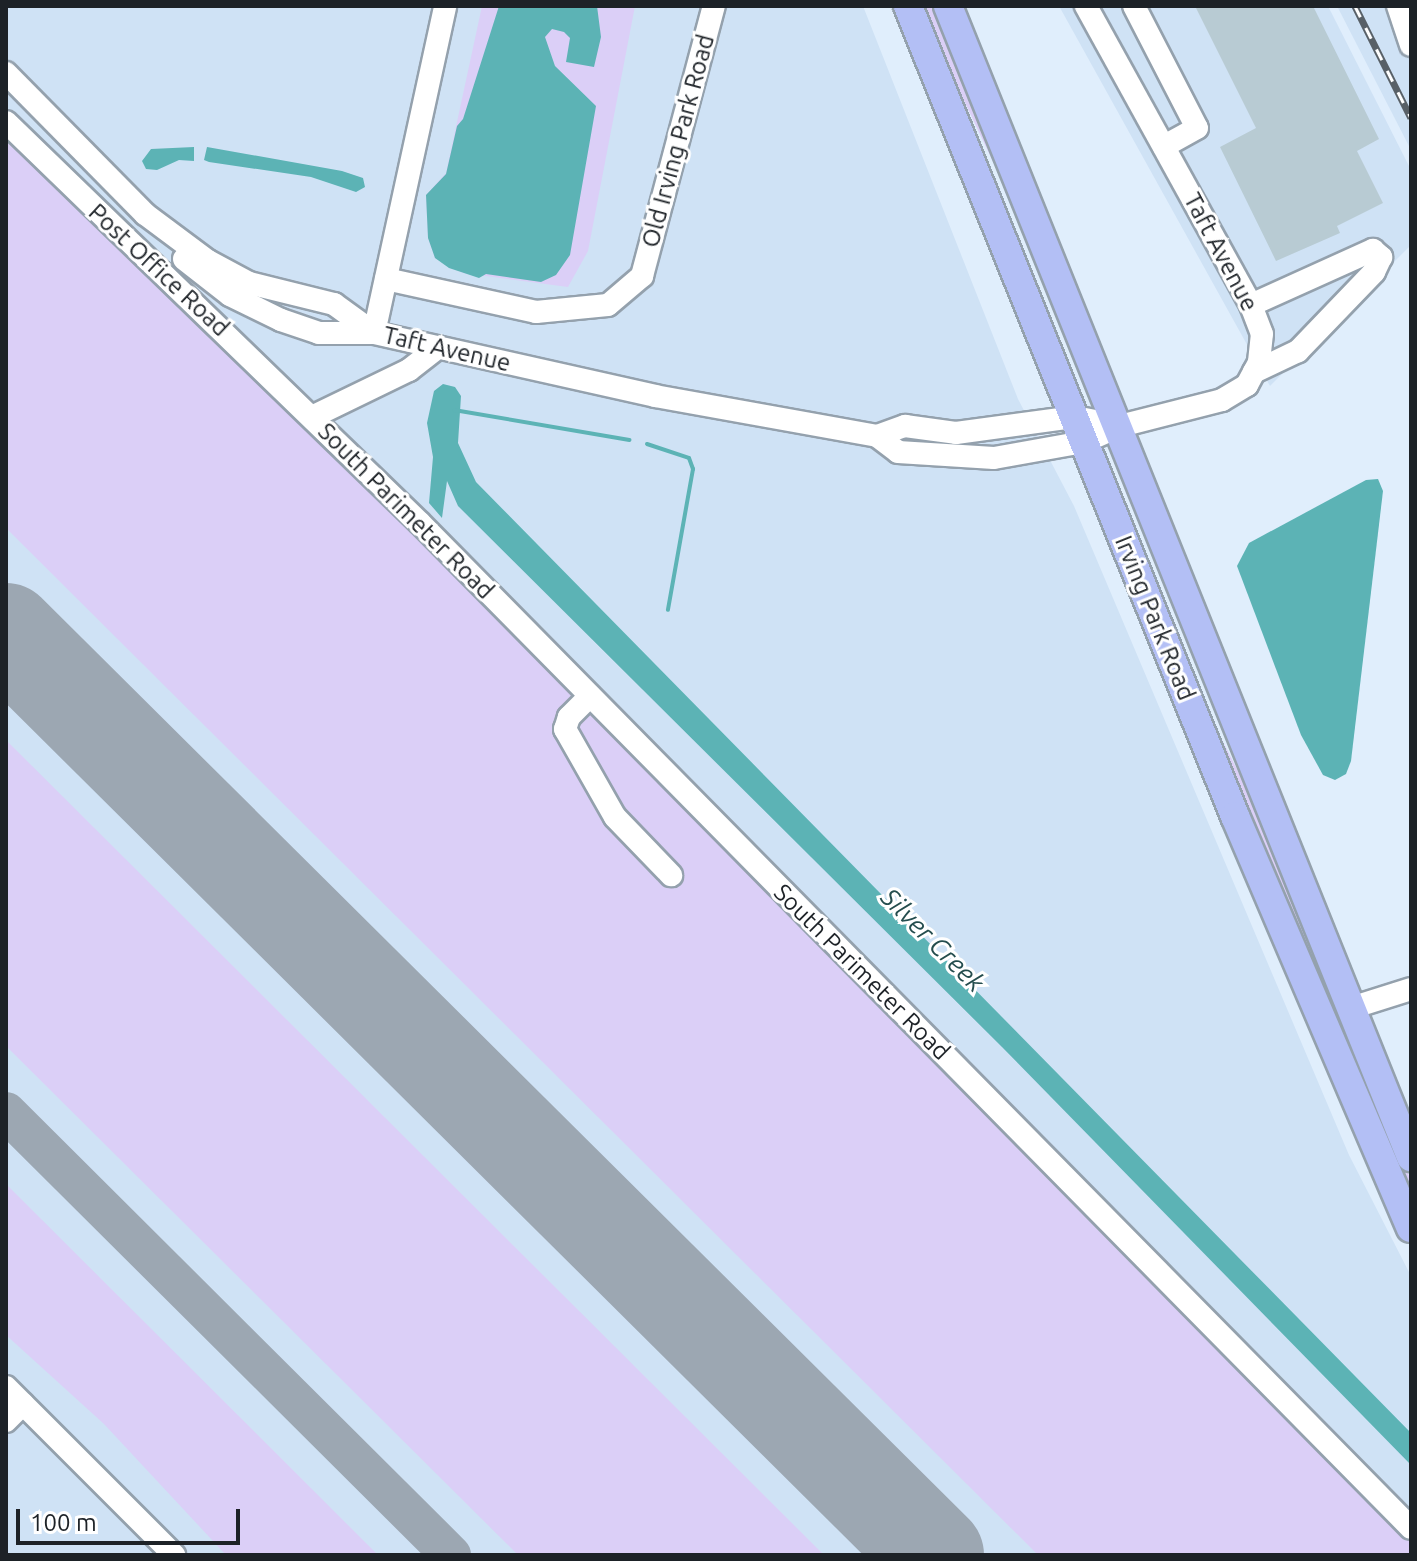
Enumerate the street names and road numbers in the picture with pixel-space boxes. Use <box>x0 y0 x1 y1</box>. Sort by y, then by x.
street label: Old Irving Park Road <box>636 31 720 251</box>
street label: Taft Avenue <box>1178 188 1264 316</box>
street label: Post Office Road <box>83 198 235 342</box>
street label: Taft Avenue <box>381 320 513 378</box>
street label: South Parimeter Road <box>312 417 500 605</box>
street label: Irving Park Road <box>1109 532 1201 704</box>
street label: South Parimeter Road <box>768 878 956 1066</box>

